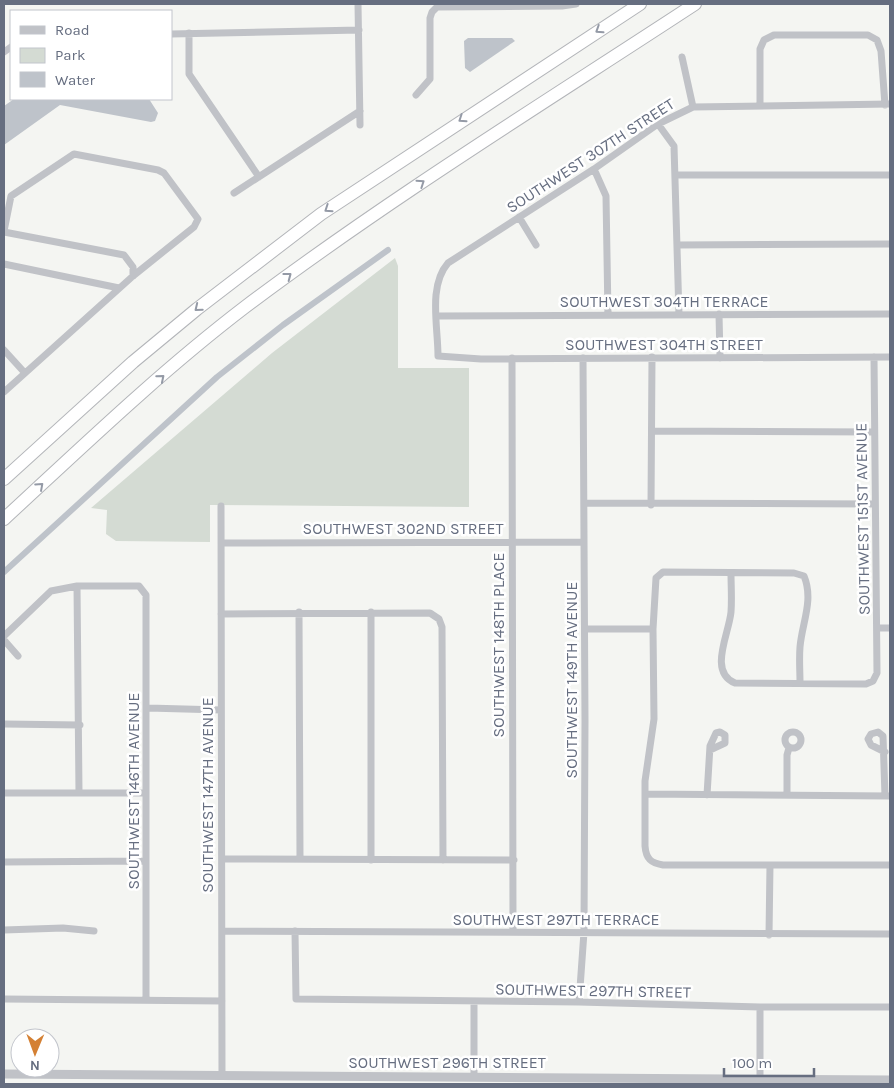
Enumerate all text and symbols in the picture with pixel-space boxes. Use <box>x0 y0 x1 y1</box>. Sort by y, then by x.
legend <box>10 10 172 100</box>
text: Road <box>55 21 90 39</box>
one-way arrow <box>595 24 604 34</box>
text: Park <box>55 46 85 64</box>
text: Water <box>55 71 96 89</box>
street label: SOUTHWEST 307TH STREET <box>503 94 678 217</box>
one-way arrow <box>459 113 468 122</box>
one-way arrow <box>416 180 425 190</box>
one-way arrow <box>324 203 333 213</box>
one-way arrow <box>282 273 292 282</box>
street label: SOUTHWEST 304TH TERRACE <box>560 292 768 311</box>
one-way arrow <box>195 302 204 311</box>
street label: SOUTHWEST 304TH STREET <box>565 335 763 354</box>
one-way arrow <box>155 374 164 383</box>
street label: SOUTHWEST 151ST AVENUE <box>851 423 874 615</box>
one-way arrow <box>34 483 43 492</box>
street label: SOUTHWEST 302ND STREET <box>303 519 503 538</box>
street label: SOUTHWEST 148TH PLACE <box>489 553 508 737</box>
street label: SOUTHWEST 149TH AVENUE <box>562 581 581 779</box>
street label: SOUTHWEST 146TH AVENUE <box>124 693 143 889</box>
street label: SOUTHWEST 147TH AVENUE <box>198 697 217 893</box>
street label: SOUTHWEST 297TH TERRACE <box>452 910 660 929</box>
street label: SOUTHWEST 297TH STREET <box>495 979 691 1002</box>
north arrow <box>10 1028 60 1078</box>
scale bar <box>724 1046 814 1078</box>
street label: SOUTHWEST 296TH STREET <box>348 1053 546 1072</box>
text: 100 m <box>732 1054 772 1072</box>
text: N <box>30 1057 40 1074</box>

